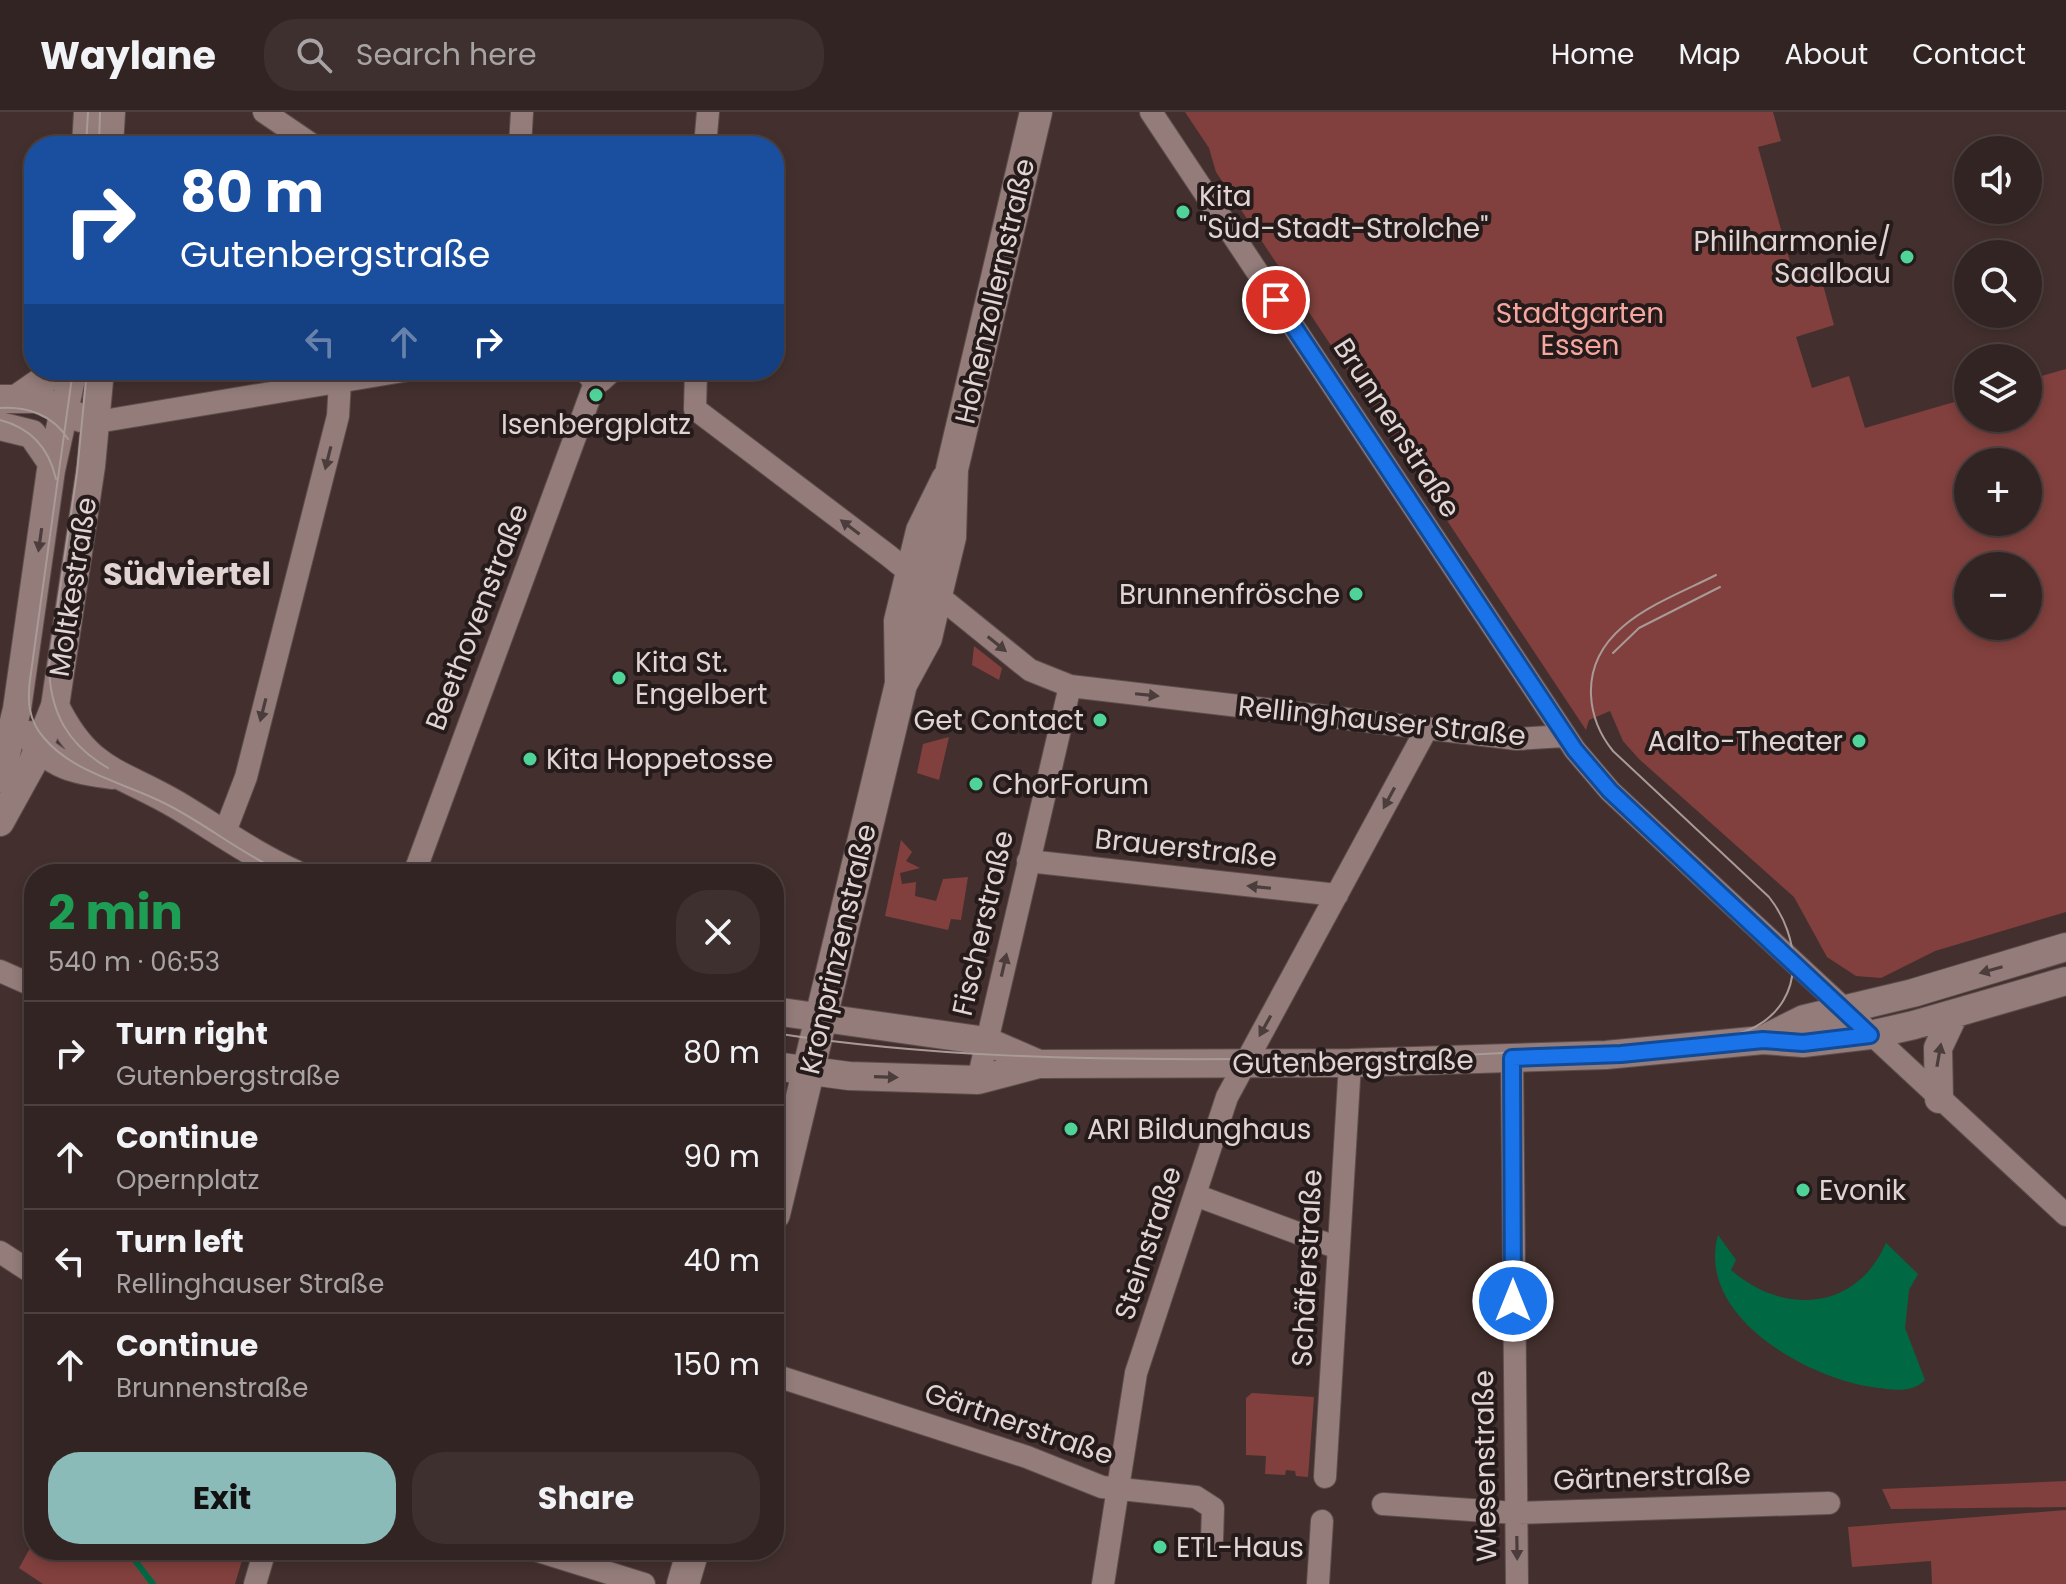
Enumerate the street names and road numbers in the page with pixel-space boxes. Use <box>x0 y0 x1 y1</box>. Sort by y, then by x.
street label: Hohenzollernstraße <box>945 154 1045 428</box>
street label: Brunnenstraße <box>1324 330 1470 526</box>
street label: Moltkestraße <box>40 494 106 680</box>
street label: Beethovenstraße <box>416 498 538 736</box>
street label: Rellinghauser Straße <box>1236 687 1528 755</box>
street label: Brauerstraße <box>1093 819 1279 877</box>
street label: Kronprinzenstraße <box>790 820 886 1078</box>
street label: Fischerstraße <box>943 827 1023 1019</box>
street label: Gutenbergstraße <box>1232 1040 1474 1084</box>
street label: Steinstraße <box>1105 1161 1191 1325</box>
street label: Schäferstraße <box>1282 1168 1332 1368</box>
street label: Wiesenstraße <box>1464 1370 1506 1562</box>
street label: Gärtnerstraße <box>919 1373 1119 1475</box>
street label: Gärtnerstraße <box>1553 1454 1751 1500</box>

